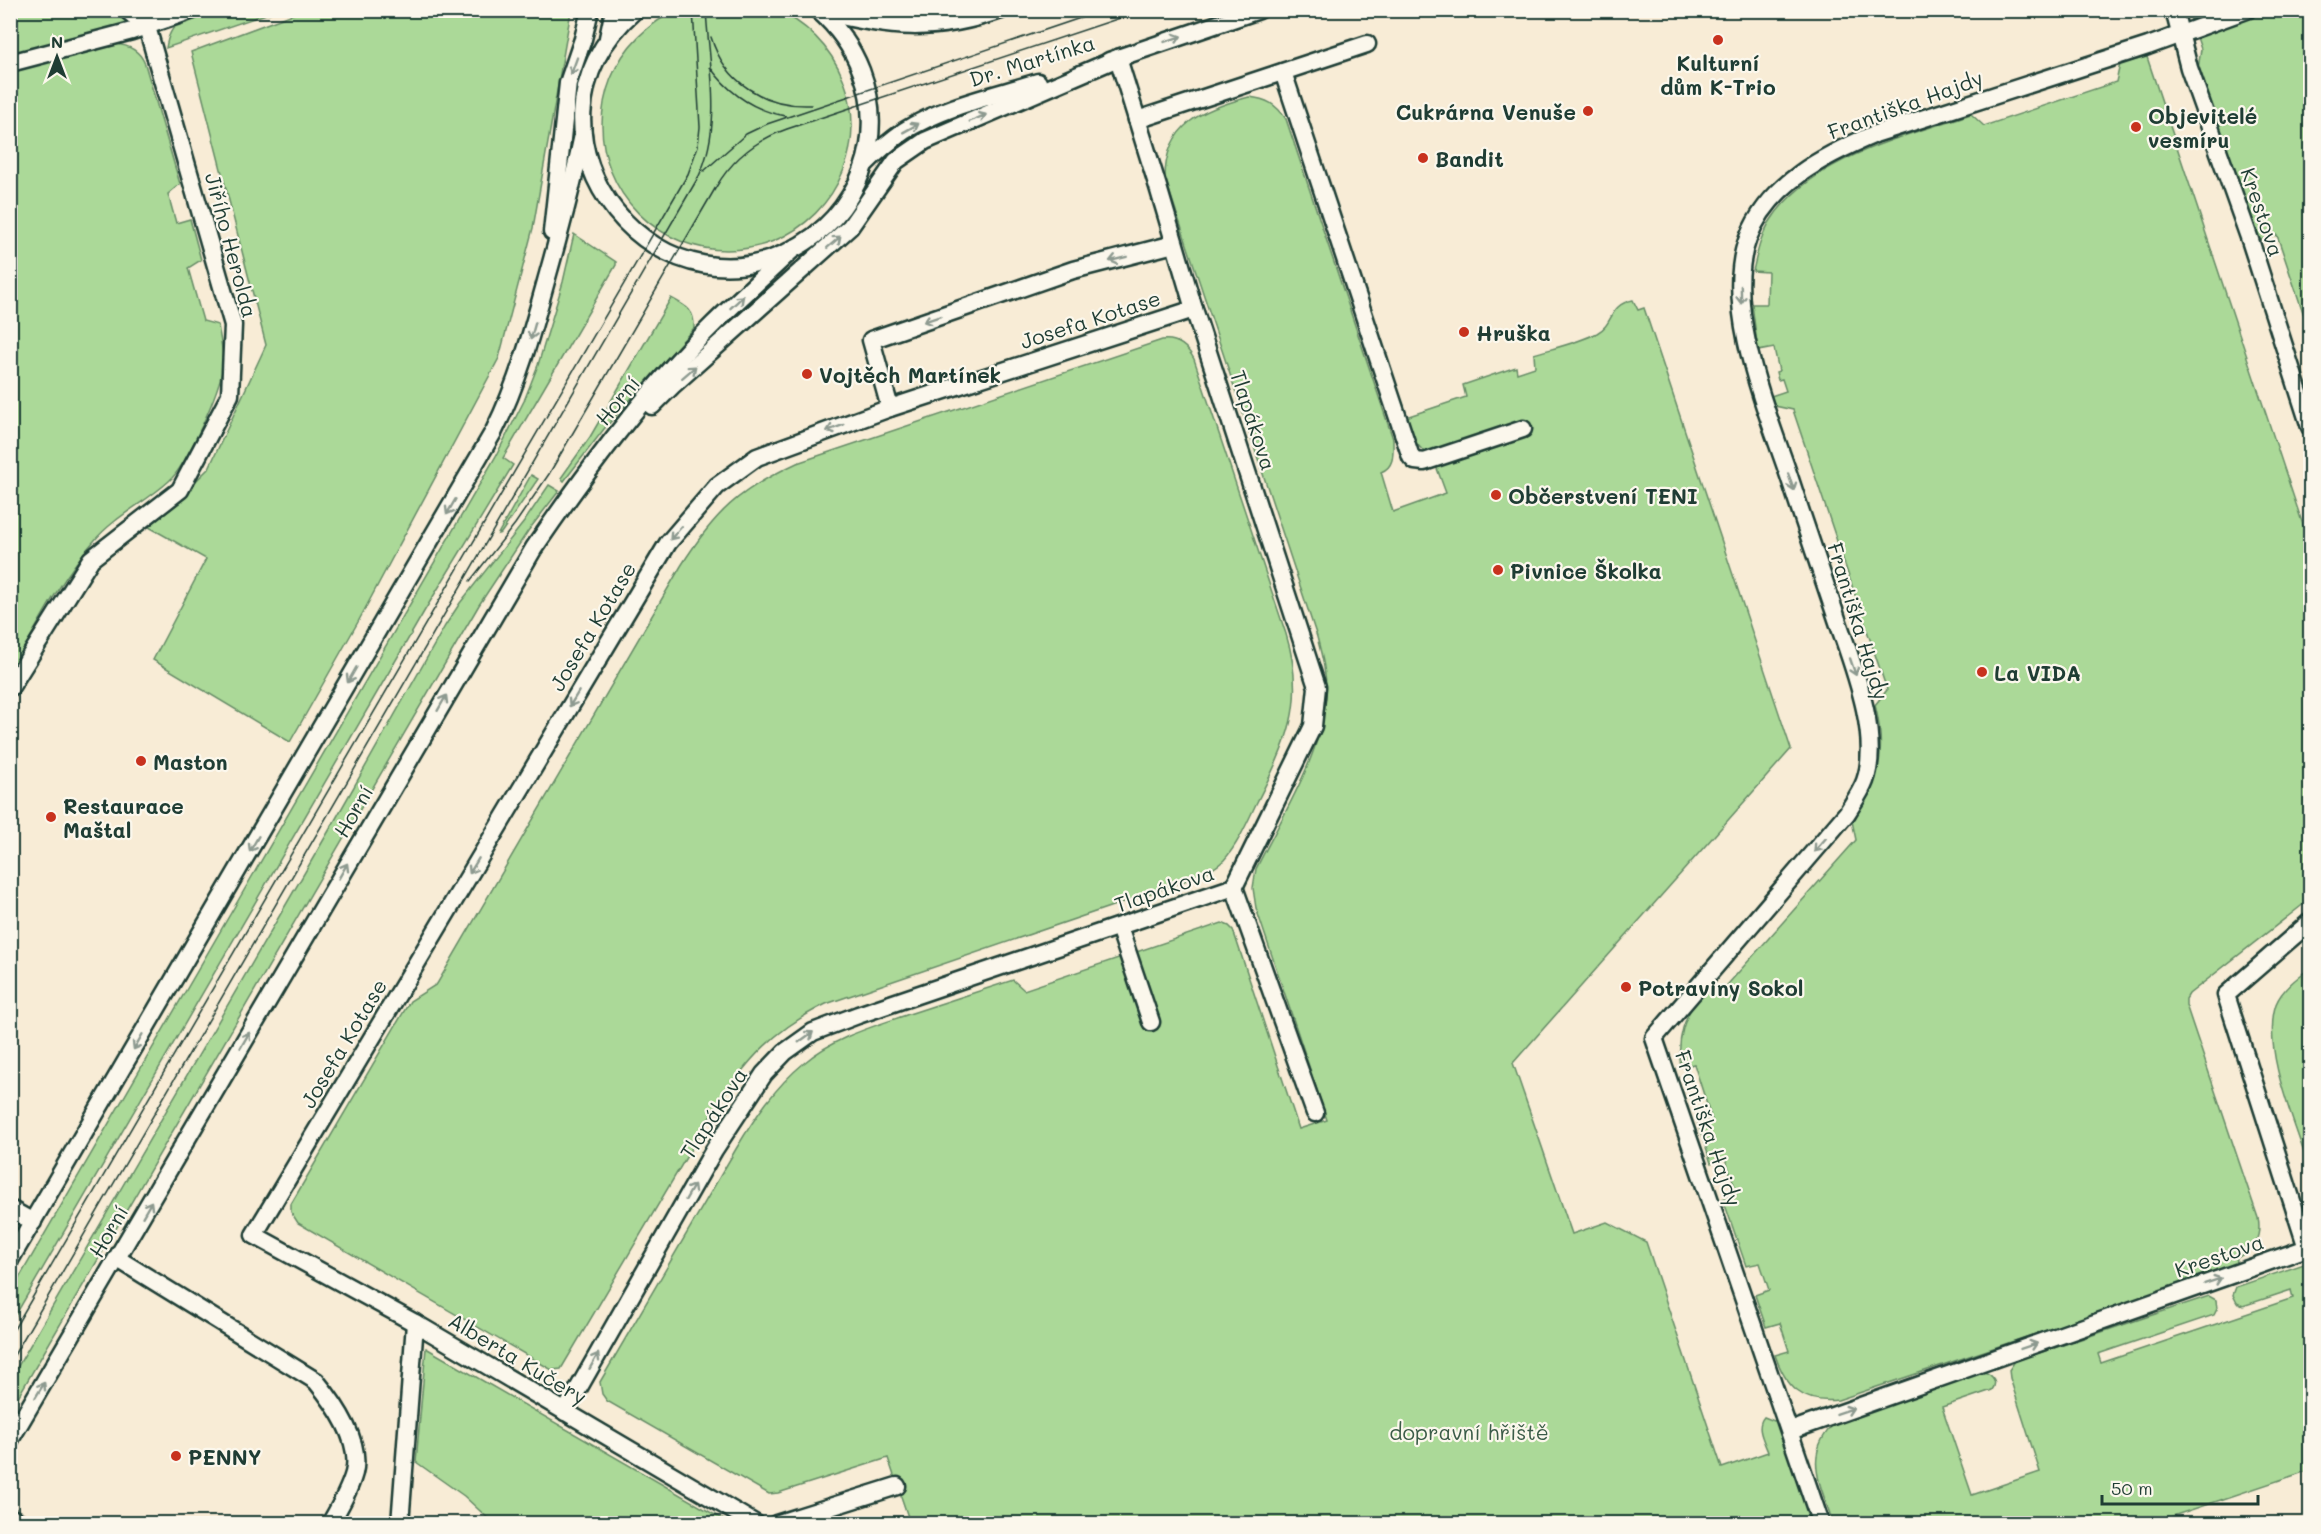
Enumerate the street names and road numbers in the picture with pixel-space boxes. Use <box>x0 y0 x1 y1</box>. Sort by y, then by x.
street label: Dr. Martínka <box>966 28 1098 92</box>
street label: Františka Hajdy <box>1824 63 1986 145</box>
street label: Krestova <box>2235 164 2291 260</box>
street label: Jiřího Herolda <box>200 170 264 320</box>
street label: Josefa Kotase <box>1016 284 1164 354</box>
street label: Tlapákova <box>1225 366 1283 474</box>
street label: Horní <box>589 370 645 430</box>
street label: Františka Hajdy <box>1822 539 1896 703</box>
street label: Josefa Kotase <box>543 557 641 695</box>
street label: Horní <box>327 780 379 842</box>
street label: Tlapákova <box>1110 858 1218 918</box>
street label: Josefa Kotase <box>294 974 392 1112</box>
street label: Františka Hajdy <box>1670 1046 1748 1210</box>
street label: Tlapákova <box>673 1062 753 1164</box>
street label: Horní <box>82 1200 134 1262</box>
street label: Krestova <box>2171 1227 2267 1283</box>
street label: Alberta Kučery <box>444 1306 592 1410</box>

